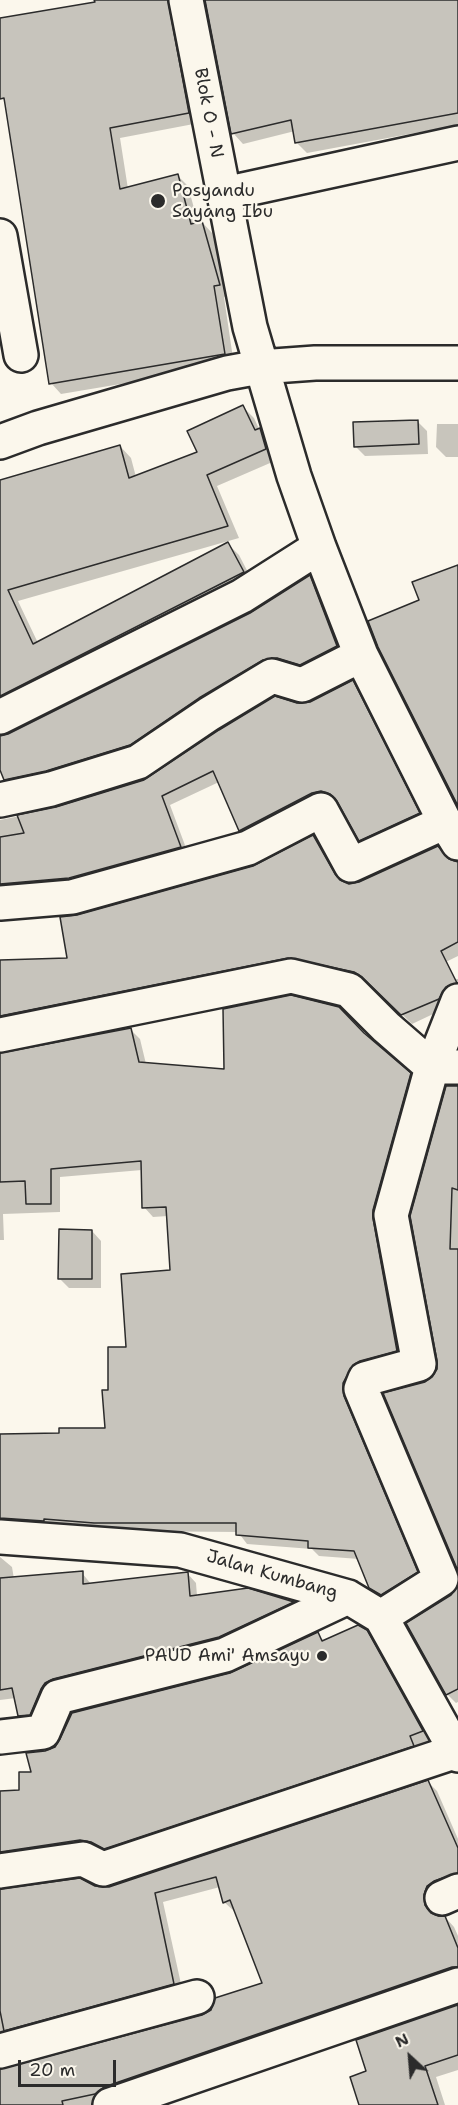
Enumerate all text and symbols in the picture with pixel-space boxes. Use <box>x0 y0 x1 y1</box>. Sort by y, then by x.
street label: Blok O - N <box>189 66 227 160</box>
place label: Posyandu Sayang Ibu <box>172 180 273 222</box>
marker: Posyandu Sayang Ibu <box>149 192 167 210</box>
street label: Jalan Kumbang <box>204 1546 340 1604</box>
place label: PAUD Ami' Amsayu <box>145 1645 310 1667</box>
marker: PAUD Ami' Amsayu <box>315 1649 329 1663</box>
north arrow <box>380 2027 440 2087</box>
text: N <box>392 2028 412 2053</box>
scale bar <box>21 2048 118 2086</box>
text: 20 m <box>29 2058 75 2082</box>

